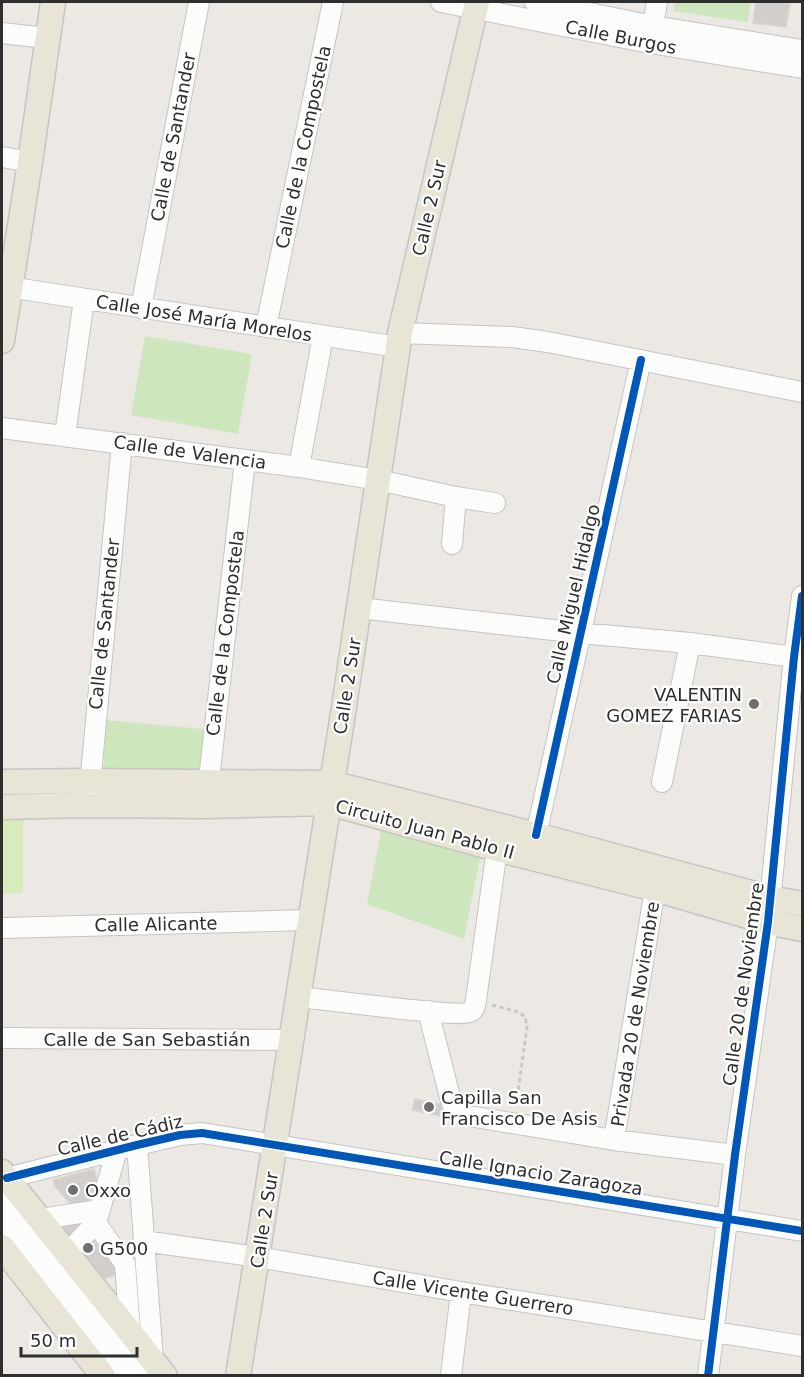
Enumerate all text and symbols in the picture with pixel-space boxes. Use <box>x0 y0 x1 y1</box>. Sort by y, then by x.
street label: Calle Burgos <box>564 16 678 58</box>
street label: Calle de la Compostela <box>271 43 335 251</box>
street label: Calle de Santander <box>146 50 200 223</box>
street label: Calle 2 Sur <box>408 157 450 258</box>
street label: Calle José María Morelos <box>94 291 314 345</box>
street label: Calle de Valencia <box>112 431 268 473</box>
street label: Calle Miguel Hidalgo <box>542 502 604 686</box>
street label: Calle de la Compostela <box>202 529 248 737</box>
street label: Calle de Santander <box>85 537 123 711</box>
street label: Calle 2 Sur <box>329 635 365 736</box>
place label: VALENTIN GOMEZ FARIAS <box>606 684 742 726</box>
marker: VALENTIN GOMEZ FARIAS <box>747 697 761 711</box>
street label: Circuito Juan Pablo II <box>333 795 517 863</box>
street label: Calle 20 de Noviembre <box>718 881 768 1087</box>
street label: Privada 20 de Noviembre <box>607 900 663 1128</box>
street label: Calle Alicante <box>94 912 218 936</box>
street label: Calle de San Sebastián <box>43 1029 251 1050</box>
place label: Capilla San Francisco De Asis <box>441 1087 598 1129</box>
marker: Capilla San Francisco De Asis <box>422 1100 436 1114</box>
street label: Calle de Cádiz <box>55 1110 185 1160</box>
street label: Calle Ignacio Zaragoza <box>438 1147 644 1199</box>
street label: Calle 2 Sur <box>246 1169 282 1270</box>
place label: Oxxo <box>85 1180 131 1201</box>
marker: Oxxo <box>66 1183 80 1197</box>
place label: G500 <box>100 1238 148 1259</box>
marker: G500 <box>81 1241 95 1255</box>
street label: Calle Vicente Guerrero <box>371 1267 575 1319</box>
scale bar <box>21 1320 136 1358</box>
text: 50 m <box>30 1330 76 1351</box>

